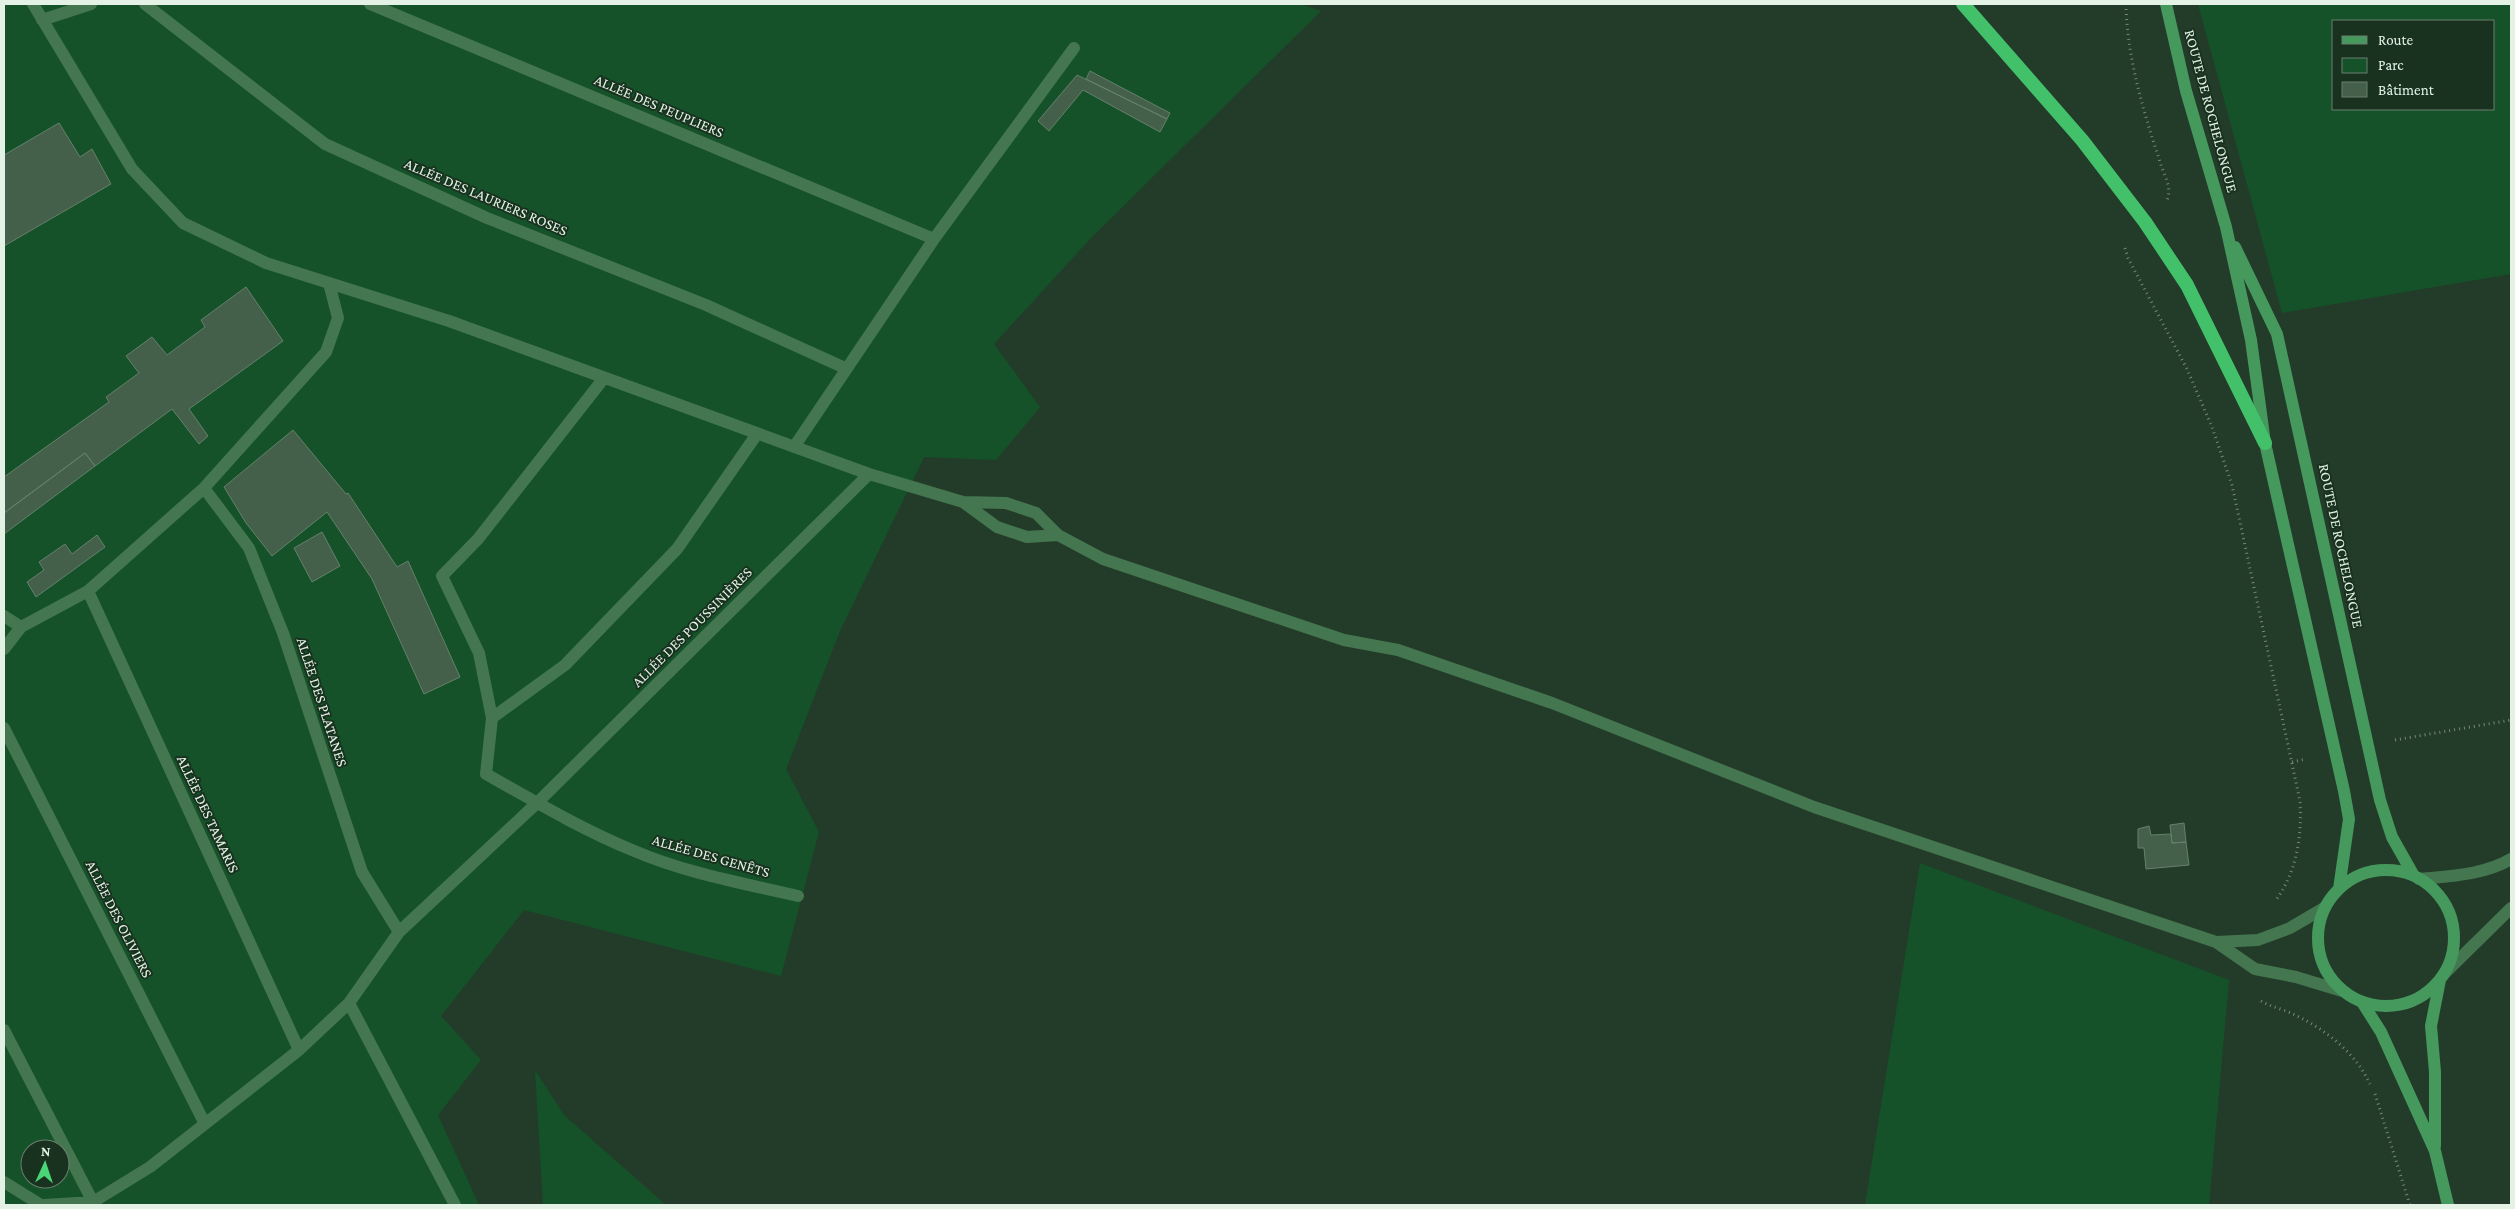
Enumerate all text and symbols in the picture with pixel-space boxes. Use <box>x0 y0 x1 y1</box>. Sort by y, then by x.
legend <box>2332 20 2495 110</box>
street label: ROUTE DE ROCHELONGUE <box>2182 28 2240 194</box>
text: Route <box>2378 32 2413 48</box>
text: Parc <box>2378 57 2404 73</box>
street label: ALLÉE DES PEUPLIERS <box>592 72 726 140</box>
text: Bâtiment <box>2378 82 2435 98</box>
street label: ALLÉE DES LAURIERS ROSES <box>402 155 570 239</box>
street label: ROUTE DE ROCHELONGUE <box>2316 462 2366 630</box>
street label: ALLÉE DES POUSSINIÈRES <box>629 564 755 690</box>
street label: ALLÉE DES PLATANES <box>294 635 350 769</box>
street label: ALLÉE DES TAMARIS <box>174 753 242 875</box>
street label: ALLÉE DES GENÊTS <box>650 832 772 880</box>
street label: ALLÉE DES OLIVIERS <box>83 858 155 980</box>
north arrow <box>20 1139 70 1189</box>
text: N <box>40 1143 51 1159</box>

